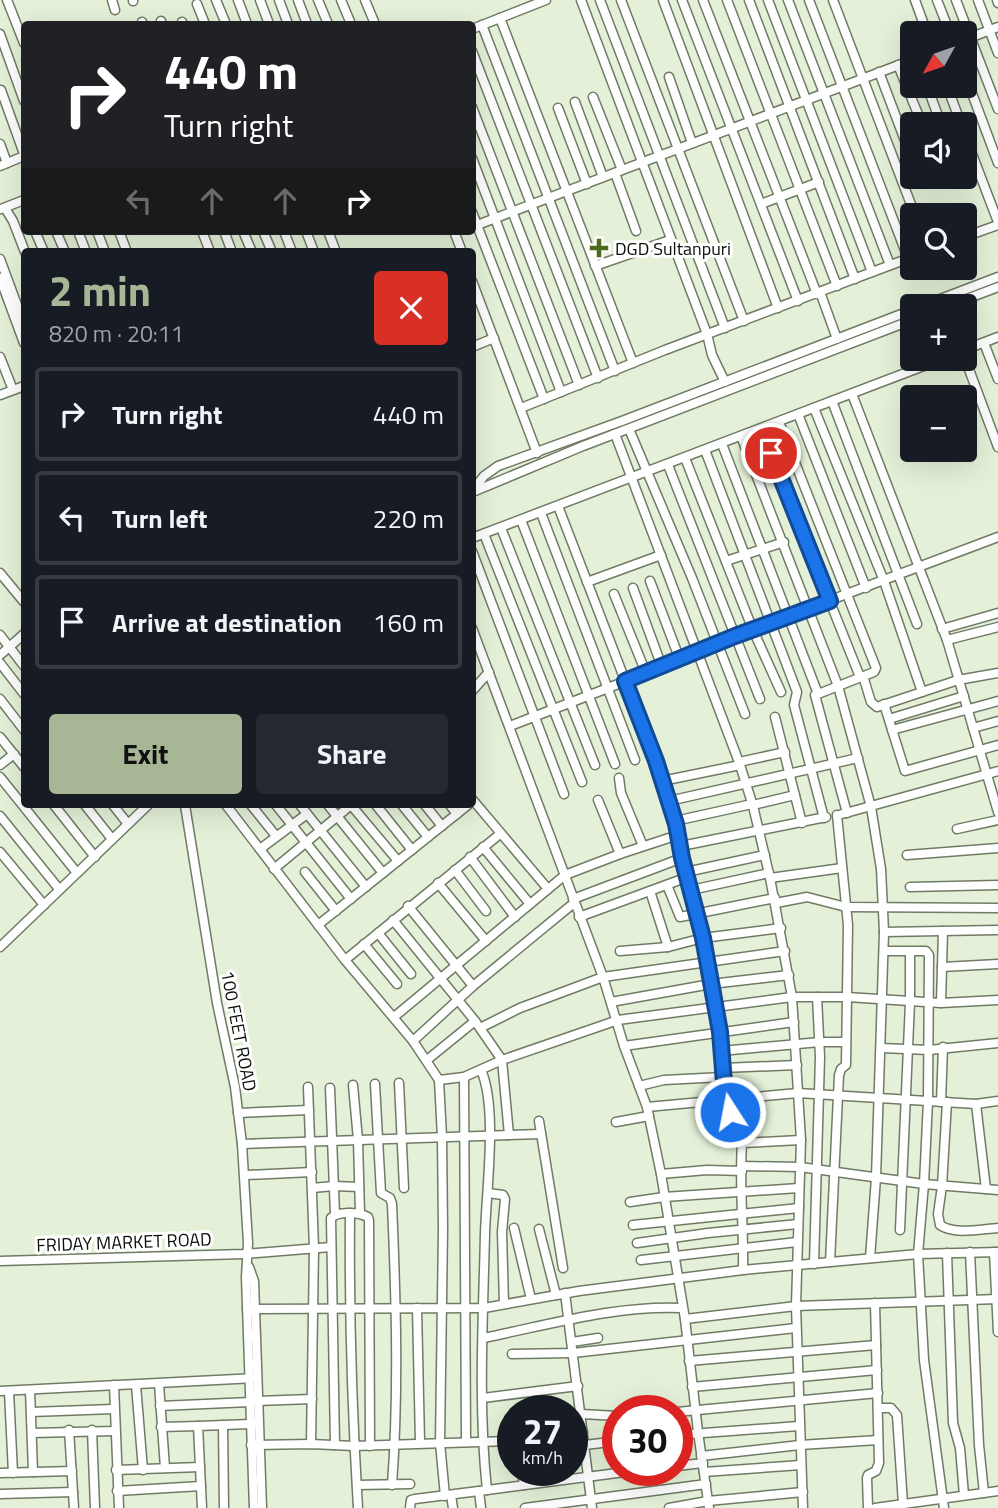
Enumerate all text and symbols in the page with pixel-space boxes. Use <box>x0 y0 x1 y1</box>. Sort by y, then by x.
north arrow <box>900 21 976 98</box>
map controls <box>900 21 977 462</box>
text: 440 m <box>164 33 298 108</box>
icon: right <box>49 49 140 140</box>
text: Turn right <box>164 101 293 149</box>
button: sound <box>900 112 977 189</box>
icon: left <box>120 182 158 220</box>
icon: ahead <box>193 182 231 220</box>
icon: ahead <box>266 182 304 220</box>
icon: right <box>339 182 377 220</box>
button: search <box>900 203 977 280</box>
place label: DGD Sultanpuri <box>615 235 731 262</box>
marker: DGD Sultanpuri <box>589 238 609 258</box>
text: 2 min <box>49 258 151 322</box>
button: close <box>374 271 448 345</box>
button: + <box>900 294 977 371</box>
text: 820 m · 20:11 <box>49 316 184 351</box>
button: − <box>900 385 977 462</box>
icon: right <box>53 395 91 433</box>
text: Turn right <box>112 395 223 434</box>
text: 440 m <box>373 395 444 434</box>
pin <box>741 423 801 483</box>
icon: arrive <box>752 434 790 472</box>
icon: left <box>53 499 91 537</box>
text: Turn left <box>112 499 207 538</box>
text: 220 m <box>373 499 444 538</box>
icon: arrive <box>53 603 91 641</box>
text: Arrive at destination <box>112 603 342 642</box>
text: 160 m <box>373 603 444 642</box>
button: Exit <box>49 714 242 794</box>
button: Share <box>256 714 448 794</box>
street label: 100 FEET ROAD <box>214 968 264 1094</box>
position arrow <box>693 1075 767 1149</box>
street label: FRIDAY MARKET ROAD <box>36 1225 212 1259</box>
speed limit sign: 30 <box>602 1395 693 1486</box>
text: 27 <box>523 1404 562 1458</box>
text: km/h <box>522 1444 563 1471</box>

